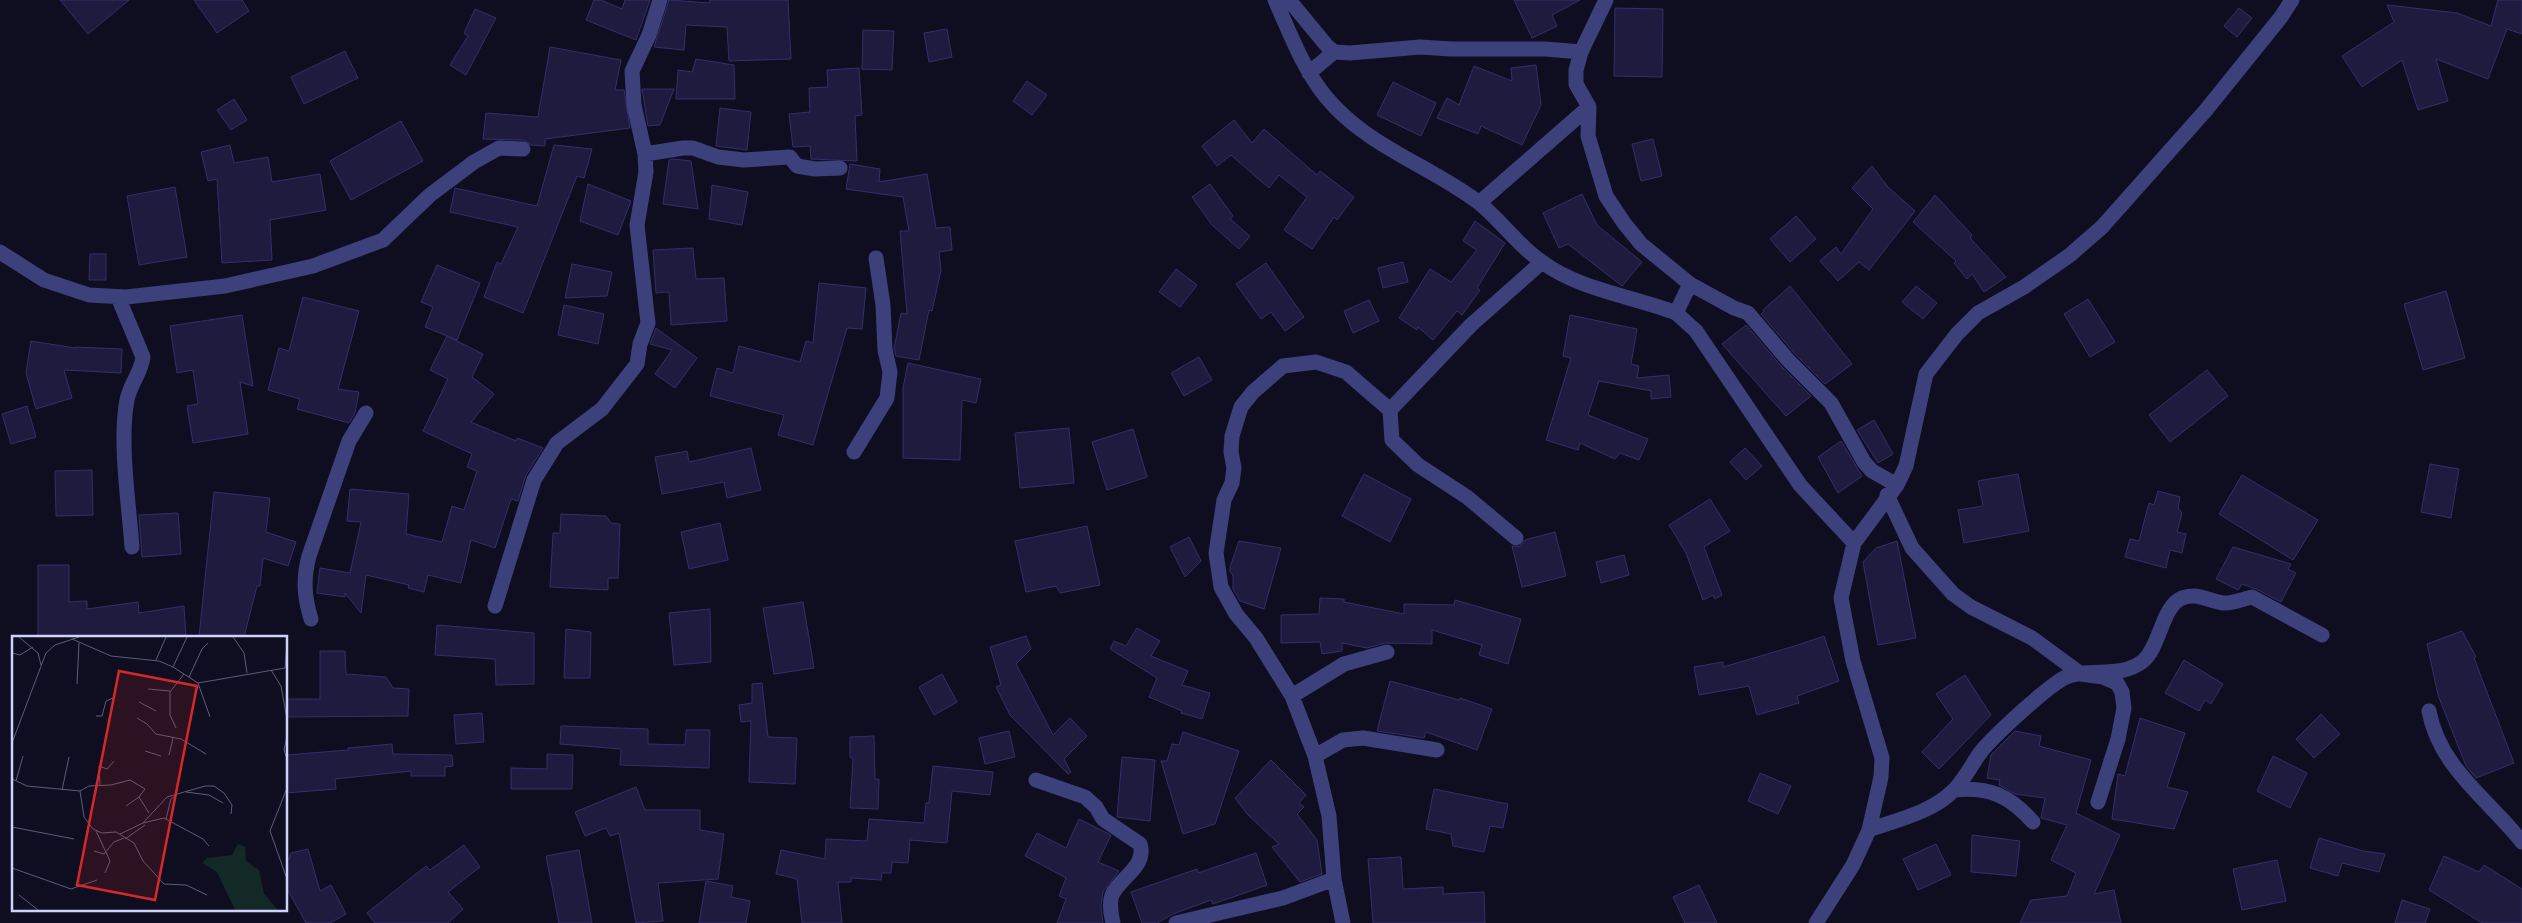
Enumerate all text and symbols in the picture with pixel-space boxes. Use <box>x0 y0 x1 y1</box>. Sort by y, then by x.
inset map <box>12 636 288 910</box>

